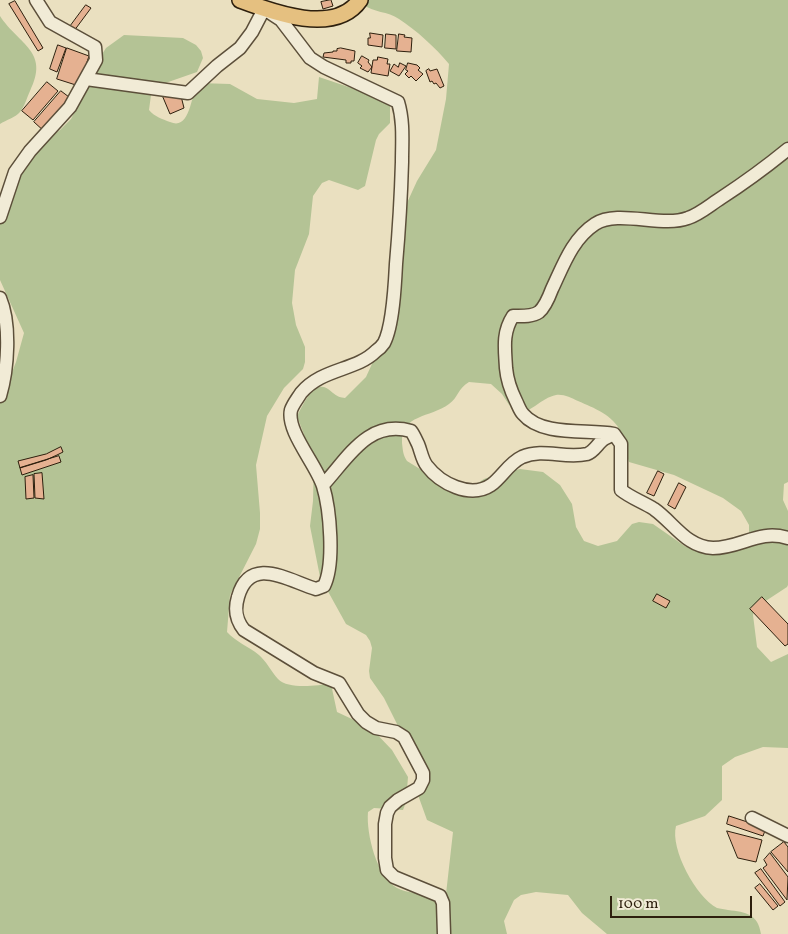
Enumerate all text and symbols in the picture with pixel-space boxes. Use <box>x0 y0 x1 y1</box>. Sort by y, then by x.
scale bar <box>613 886 756 918</box>
text: 100 m <box>618 894 658 915</box>

